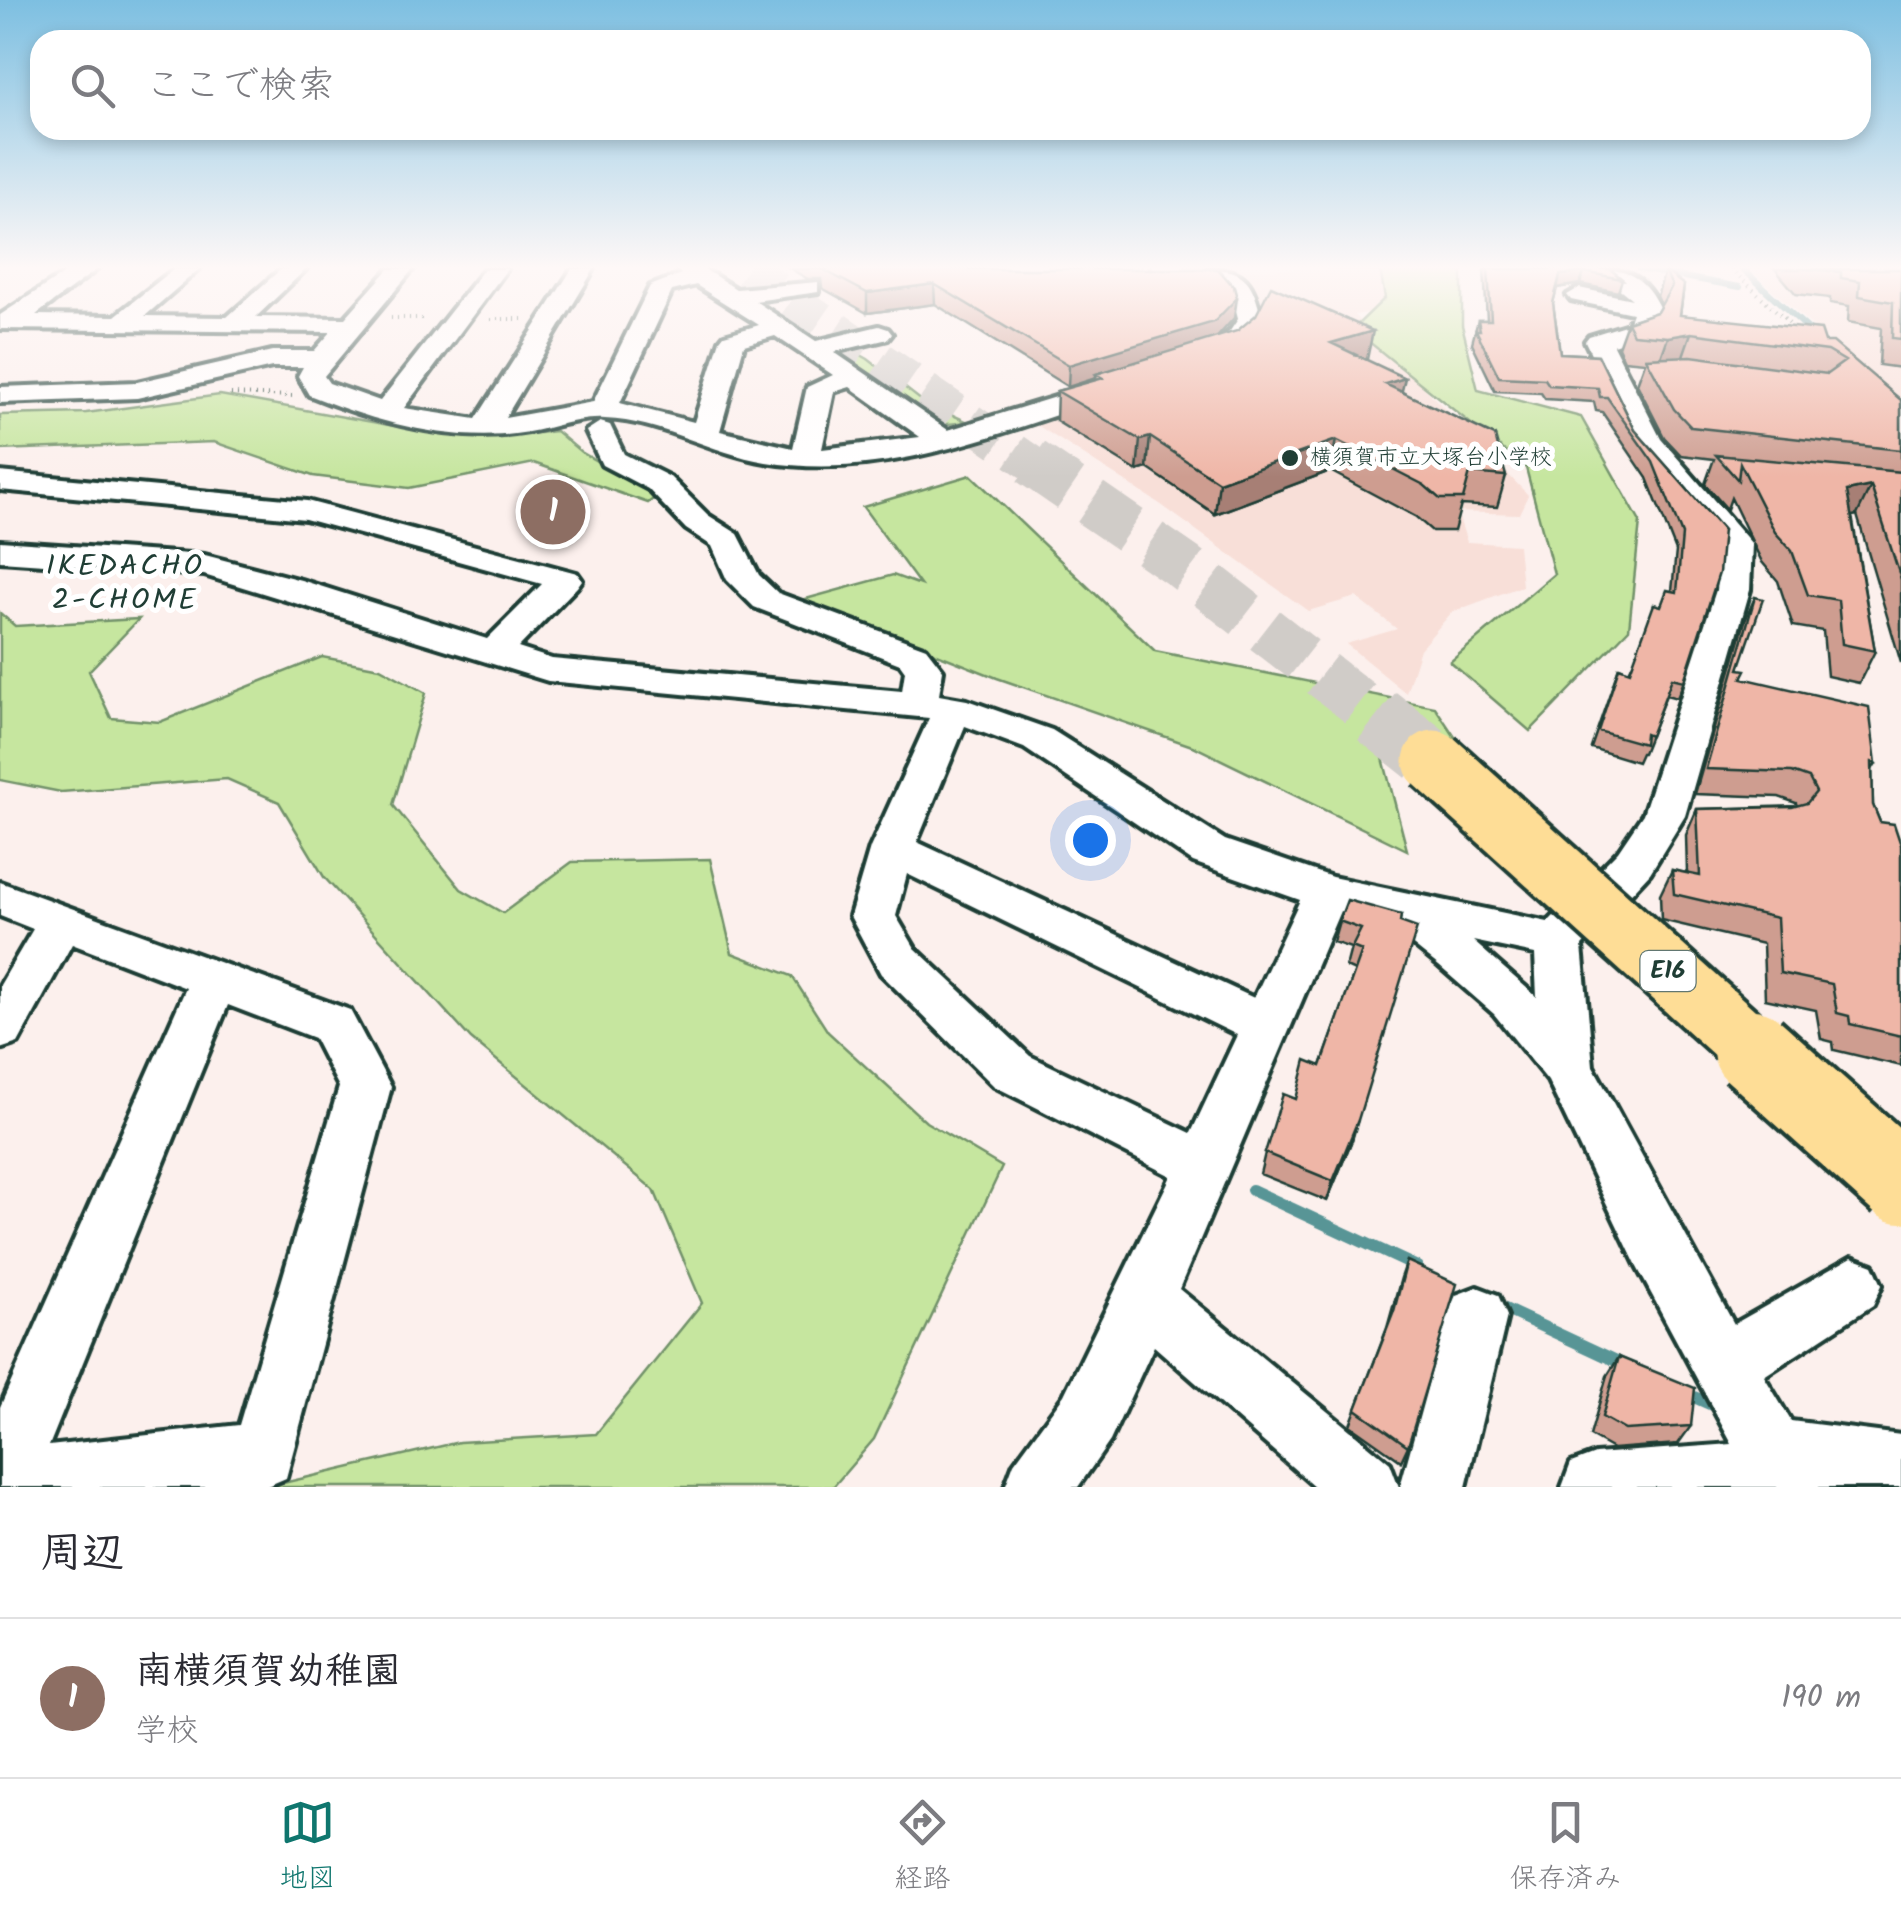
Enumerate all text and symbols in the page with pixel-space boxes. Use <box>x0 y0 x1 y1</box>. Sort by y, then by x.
search box <box>30 30 1871 140</box>
text: ここで検索 <box>145 57 335 117</box>
icon: search <box>65 58 120 113</box>
place label: 横須賀市立大塚台小学校 <box>1310 441 1552 476</box>
marker: 横須賀市立大塚台小学校 <box>1279 447 1301 469</box>
pin: 1 <box>520 474 586 550</box>
district label: IKEDACHO 2-CHOME <box>46 543 204 625</box>
your location <box>1065 815 1116 866</box>
road number: E16 <box>1640 951 1696 991</box>
text: 周辺 <box>40 1521 124 1588</box>
text: 南横須賀幼稚園 <box>135 1643 401 1703</box>
text: 1 <box>68 1673 77 1724</box>
text: 190 m <box>1781 1673 1861 1724</box>
text: 学校 <box>135 1706 199 1757</box>
tab: 地図 <box>279 1795 336 1902</box>
tab: 経路 <box>894 1795 951 1902</box>
tab: 保存済み <box>1509 1795 1622 1902</box>

